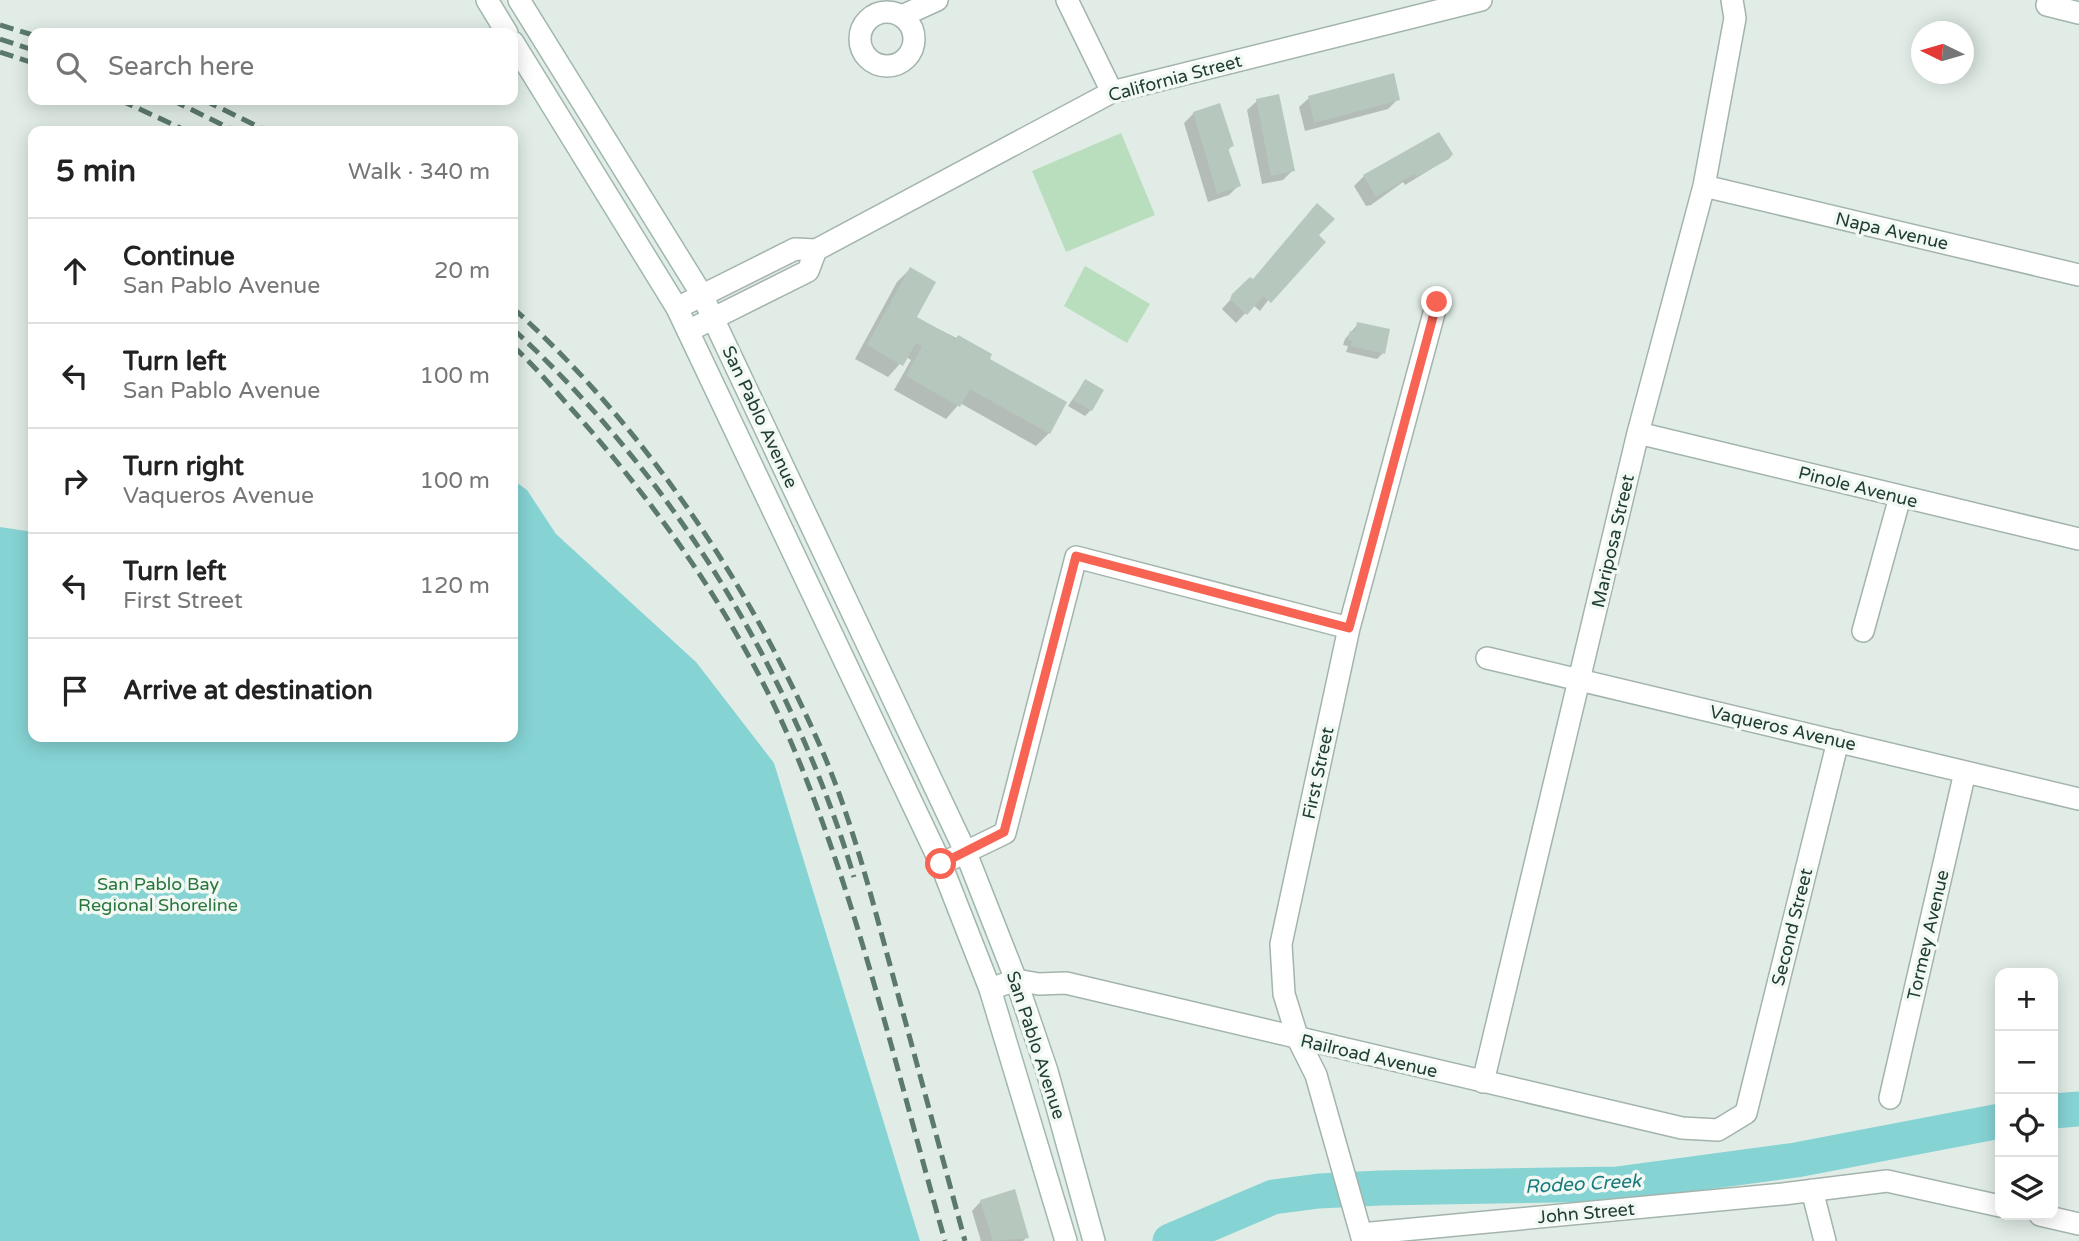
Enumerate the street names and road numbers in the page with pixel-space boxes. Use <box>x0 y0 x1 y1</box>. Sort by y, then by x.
street label: California Street <box>1106 50 1244 106</box>
street label: Napa Avenue <box>1833 207 1951 255</box>
street label: San Pablo Avenue <box>717 342 803 492</box>
street label: Pinole Avenue <box>1796 462 1920 512</box>
street label: Mariposa Street <box>1587 472 1639 610</box>
street label: Vaqueros Avenue <box>1708 700 1858 756</box>
street label: First Street <box>1297 725 1339 821</box>
street label: Second Street <box>1767 866 1817 988</box>
street label: Tormey Avenue <box>1902 868 1954 1002</box>
street label: San Pablo Avenue <box>1002 968 1070 1122</box>
street label: Railroad Avenue <box>1298 1030 1440 1082</box>
street label: John Street <box>1537 1198 1636 1228</box>

